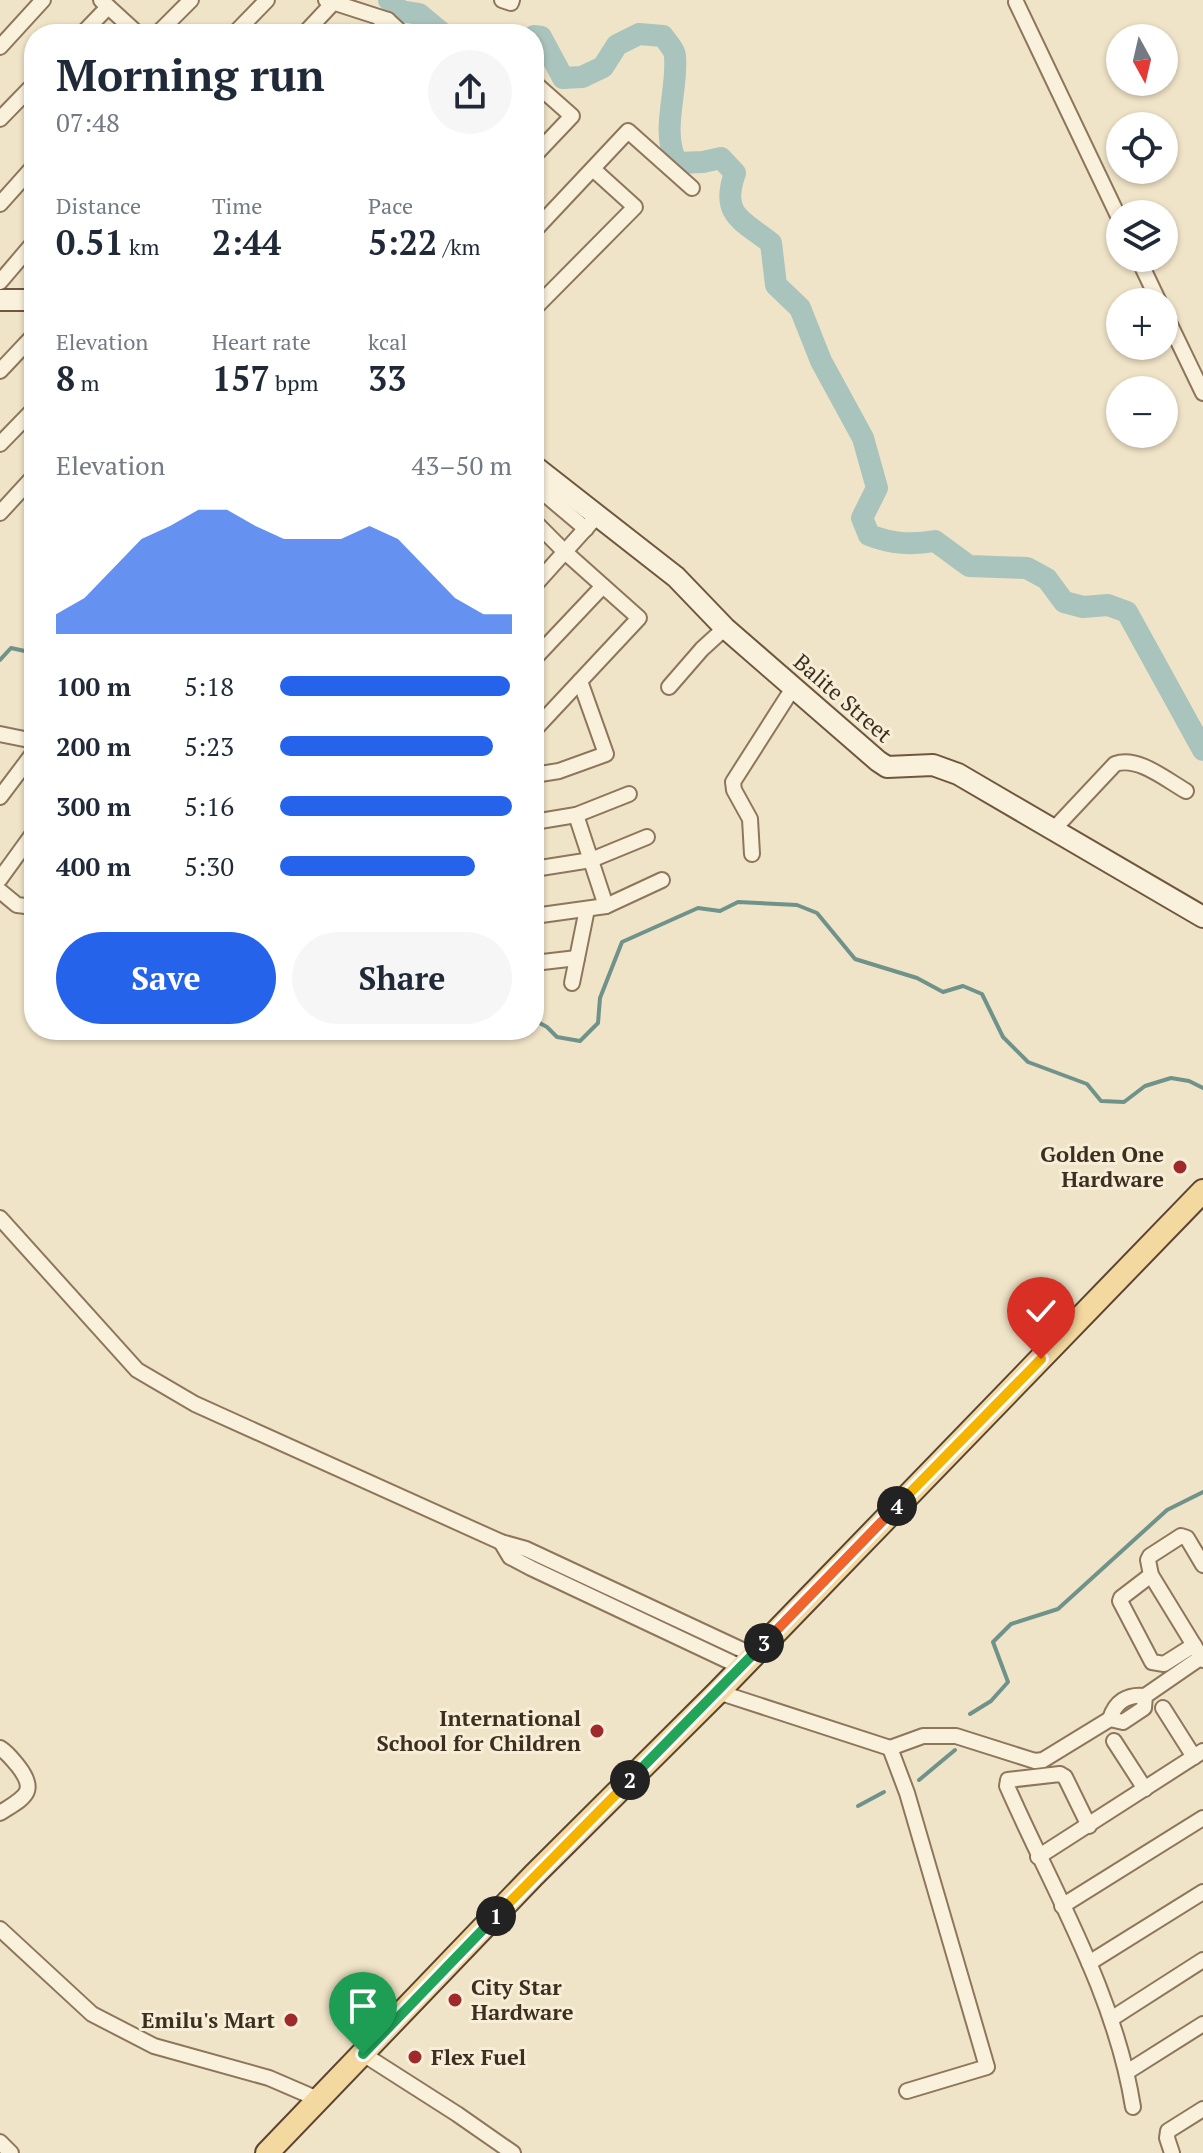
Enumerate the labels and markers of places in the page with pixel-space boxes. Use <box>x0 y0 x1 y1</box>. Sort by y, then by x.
place label: Golden One Hardware <box>1040 1139 1164 1193</box>
marker: Golden One Hardware <box>1171 1158 1189 1176</box>
pin <box>1007 1277 1075 1359</box>
pin: 4 <box>877 1486 917 1526</box>
pin: 3 <box>744 1623 784 1663</box>
place label: International School for Children <box>377 1703 581 1757</box>
marker: International School for Children <box>588 1722 606 1740</box>
pin: 2 <box>610 1760 650 1800</box>
pin: 1 <box>476 1896 516 1936</box>
pin <box>329 1972 397 2054</box>
place label: City Star Hardware <box>471 1972 574 2026</box>
marker: City Star Hardware <box>446 1991 464 2009</box>
place label: Emilu's Mart <box>141 2005 275 2034</box>
marker: Emilu's Mart <box>282 2011 300 2029</box>
place label: Flex Fuel <box>431 2042 526 2071</box>
marker: Flex Fuel <box>406 2048 424 2066</box>

